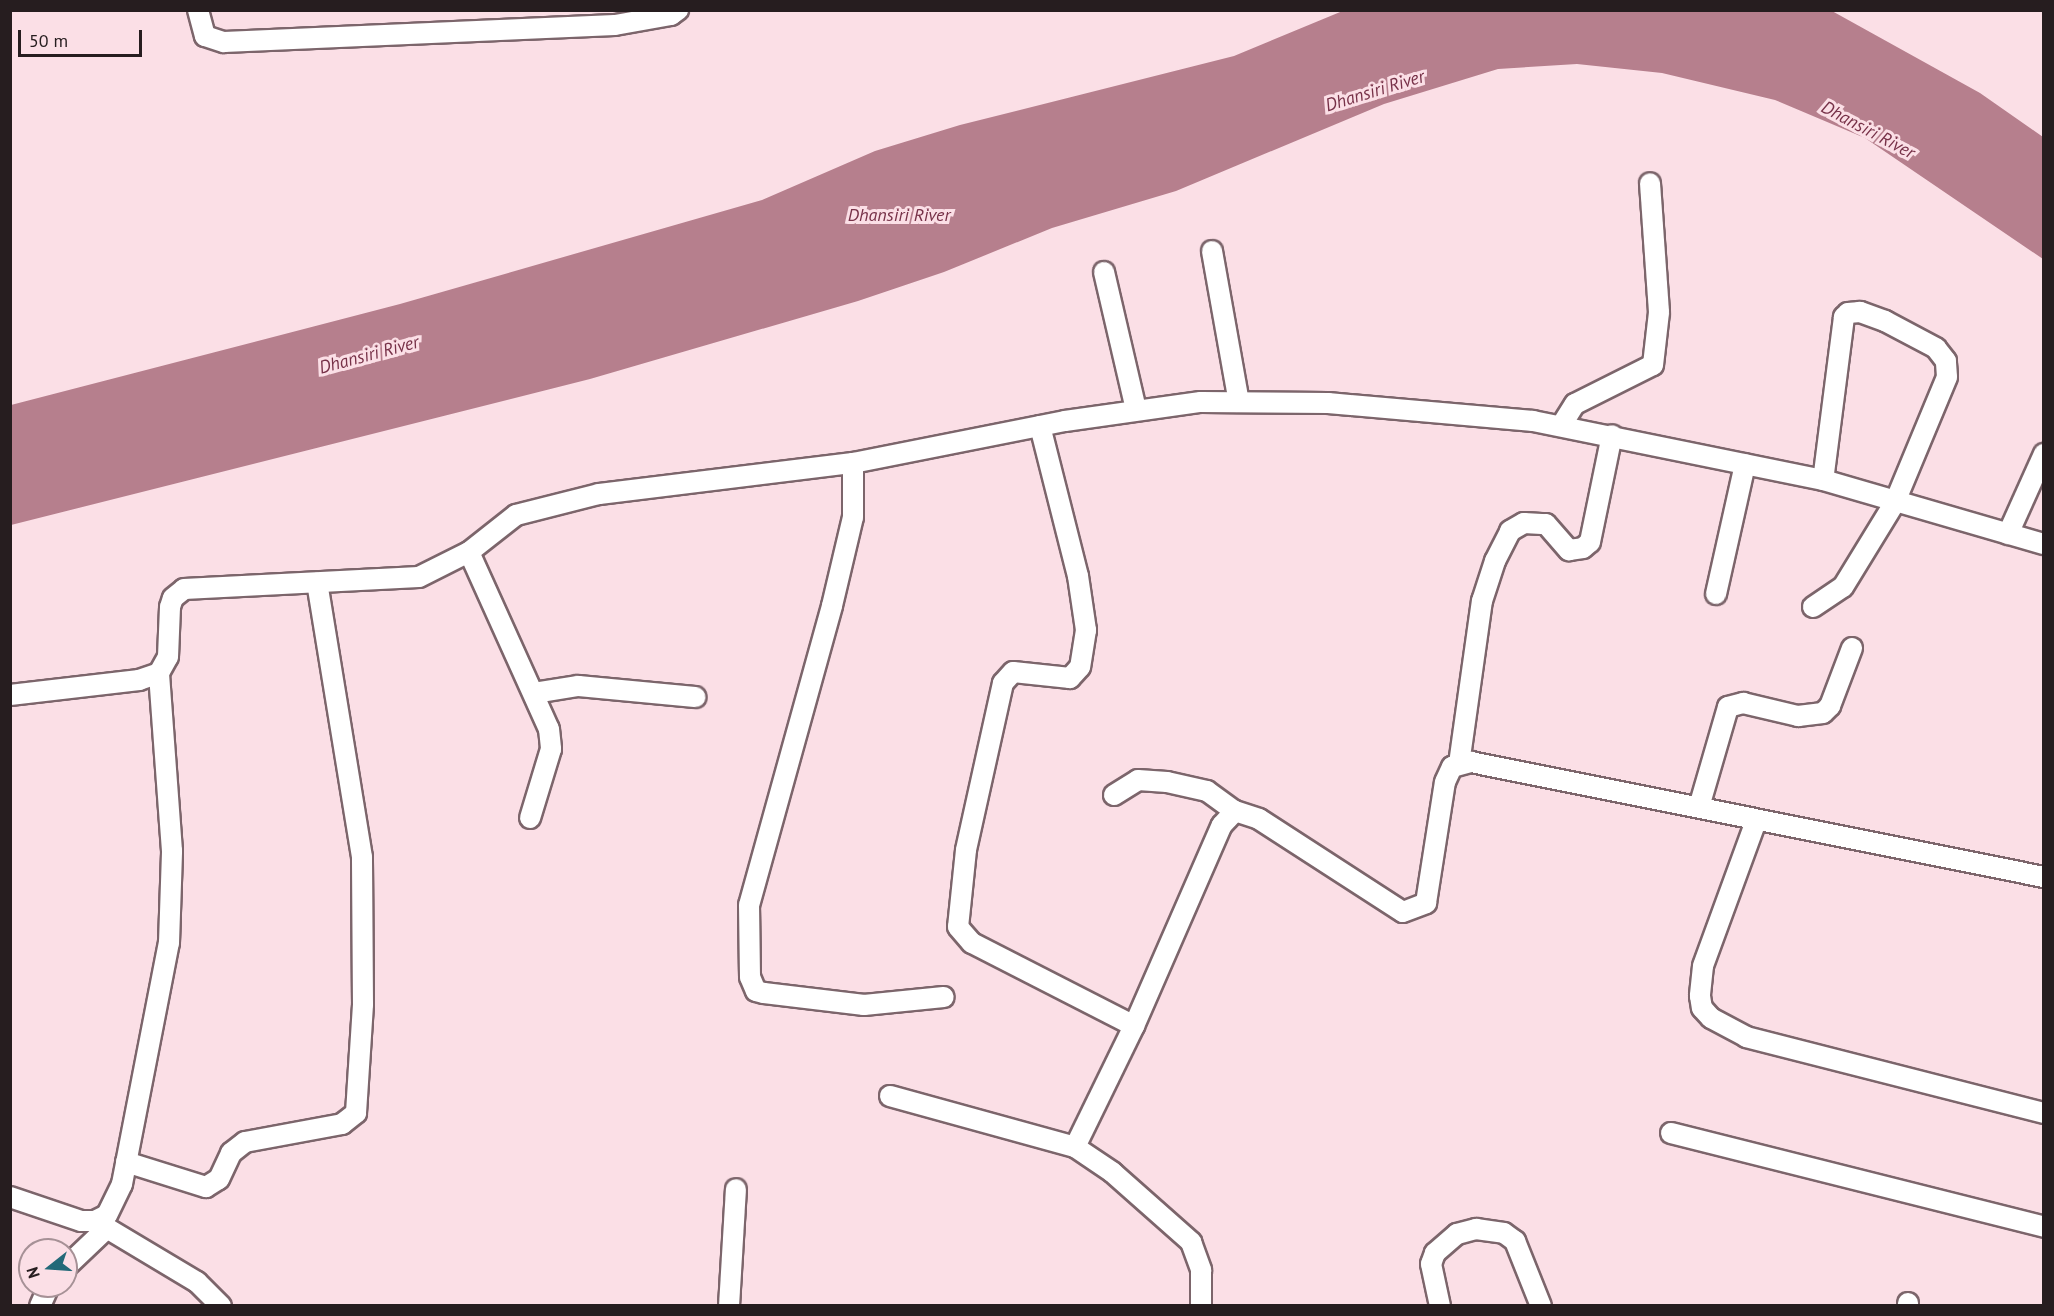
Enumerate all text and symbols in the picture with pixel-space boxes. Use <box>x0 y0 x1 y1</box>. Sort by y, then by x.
scale bar <box>21 18 146 56</box>
text: 50 m <box>29 29 68 52</box>
water label: Dhansiri River <box>1323 66 1427 116</box>
water label: Dhansiri River <box>1818 96 1918 164</box>
water label: Dhansiri River <box>848 204 950 226</box>
water label: Dhansiri River <box>317 331 421 379</box>
north arrow <box>18 1238 78 1298</box>
text: N <box>22 1265 44 1281</box>

